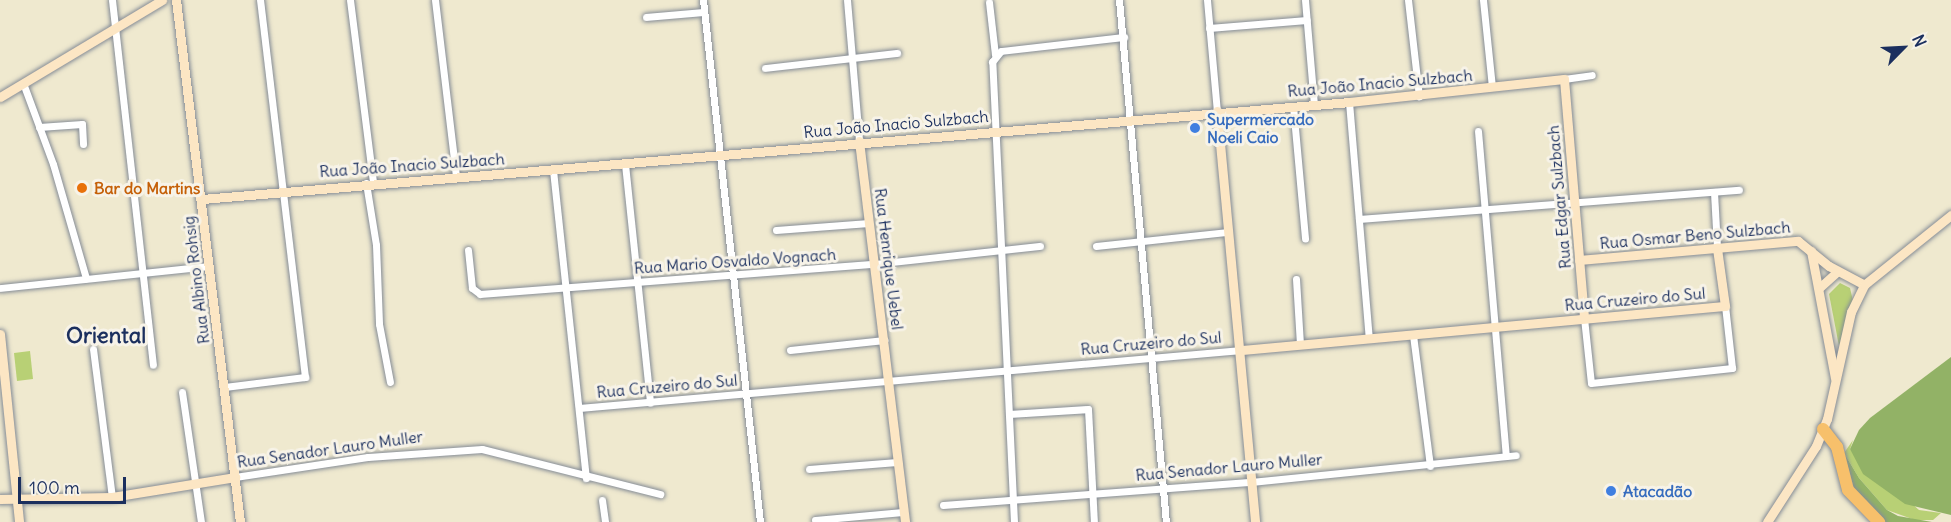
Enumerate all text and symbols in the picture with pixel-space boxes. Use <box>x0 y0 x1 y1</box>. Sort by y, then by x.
north arrow <box>1873 18 1933 78</box>
text: N <box>1908 32 1931 50</box>
street label: Rua João Inacio Sulzbach <box>1287 65 1473 101</box>
street label: Rua João Inacio Sulzbach <box>803 106 989 142</box>
place label: Supermercado Noeli Caio <box>1207 109 1314 147</box>
marker: Supermercado Noeli Caio <box>1188 121 1202 135</box>
street label: Rua Edgar Sulzbach <box>1543 124 1575 270</box>
street label: Rua João Inacio Sulzbach <box>319 149 505 181</box>
place label: Bar do Martins <box>94 178 200 198</box>
marker: Bar do Martins <box>75 181 89 195</box>
street label: Rua Henrique Uebel <box>871 187 907 331</box>
street label: Rua Albino Rohsig <box>179 215 213 345</box>
street label: Rua Osmar Beno Sulzbach <box>1599 217 1791 253</box>
street label: Rua Mario Osvaldo Vognach <box>633 244 837 278</box>
street label: Rua Cruzeiro do Sul <box>1564 283 1706 315</box>
district label: Oriental <box>66 323 146 349</box>
street label: Rua Cruzeiro do Sul <box>1080 327 1222 359</box>
street label: Rua Cruzeiro do Sul <box>596 370 738 402</box>
street label: Rua Senador Lauro Muller <box>236 426 424 472</box>
street label: Rua Senador Lauro Muller <box>1135 449 1323 485</box>
scale bar <box>21 465 129 503</box>
text: 100 m <box>29 476 80 499</box>
place label: Atacadão <box>1623 481 1692 501</box>
marker: Atacadão <box>1604 484 1618 498</box>

